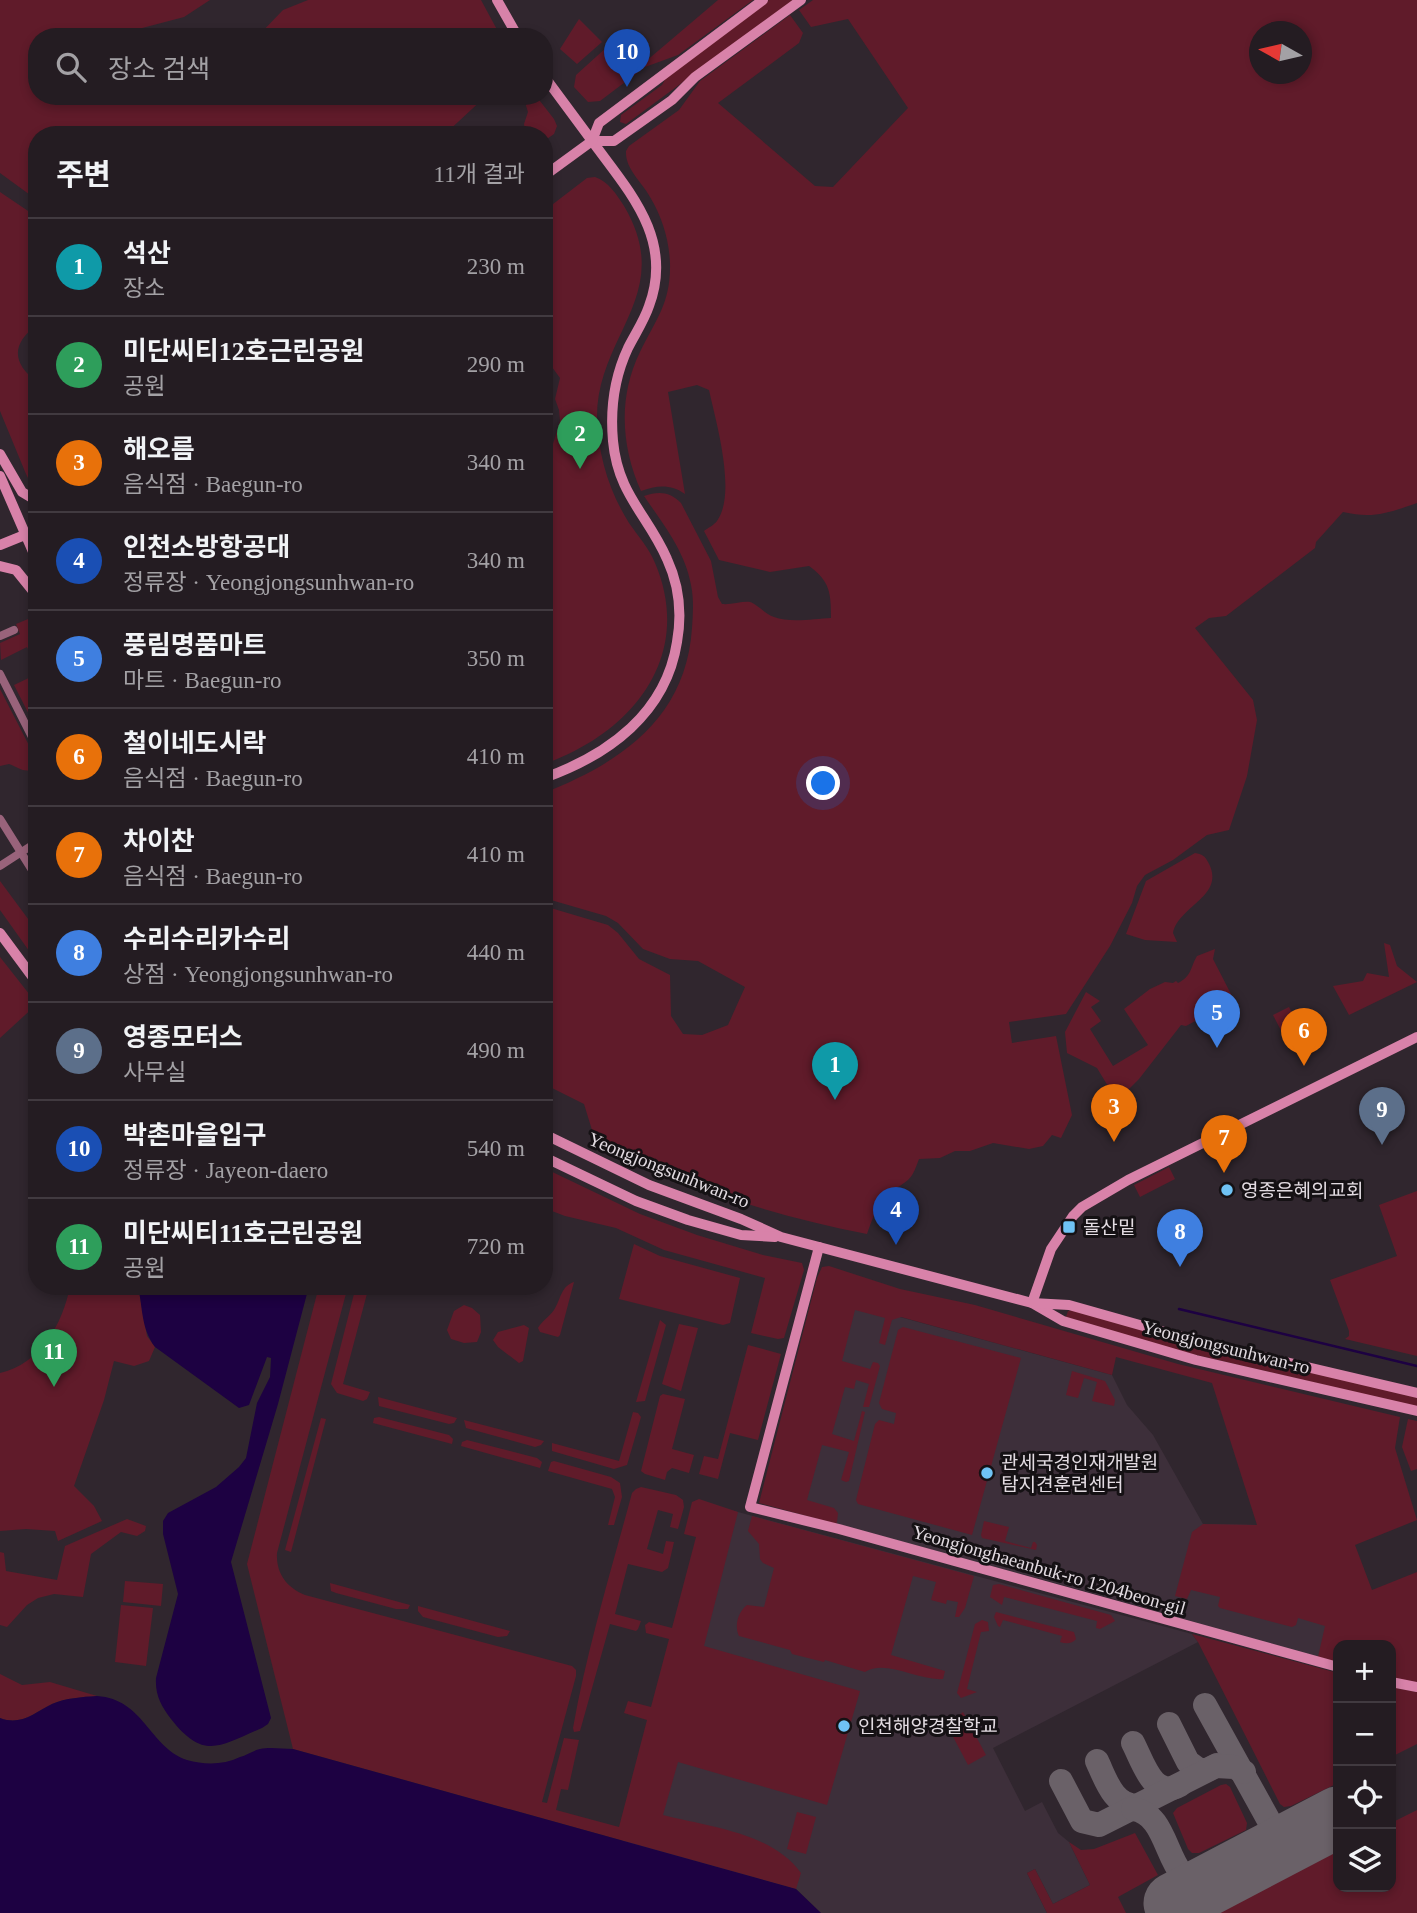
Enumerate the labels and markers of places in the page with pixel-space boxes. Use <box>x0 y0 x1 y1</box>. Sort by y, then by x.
pin: 10 <box>604 29 650 87</box>
pin: 2 <box>557 411 603 469</box>
pin: 5 <box>1194 990 1240 1048</box>
pin: 6 <box>1281 1008 1327 1066</box>
pin: 1 <box>812 1042 858 1100</box>
pin: 3 <box>1091 1084 1137 1142</box>
pin: 9 <box>1359 1087 1405 1145</box>
pin: 7 <box>1201 1115 1247 1173</box>
place label: 영종은혜의교회 <box>1241 1180 1363 1201</box>
marker: 영종은혜의교회 <box>1219 1182 1235 1198</box>
pin: 4 <box>873 1187 919 1245</box>
pin: 8 <box>1157 1209 1203 1267</box>
place label: 돌산밑 <box>1083 1217 1135 1238</box>
marker: 돌산밑 <box>1061 1219 1077 1235</box>
pin: 11 <box>31 1329 77 1387</box>
place label: 관세국경인재개발원 탐지견훈련센터 <box>1001 1452 1158 1495</box>
marker: 관세국경인재개발원 탐지견훈련센터 <box>979 1465 995 1481</box>
place label: 인천해양경찰학교 <box>858 1716 998 1737</box>
marker: 인천해양경찰학교 <box>836 1718 852 1734</box>

